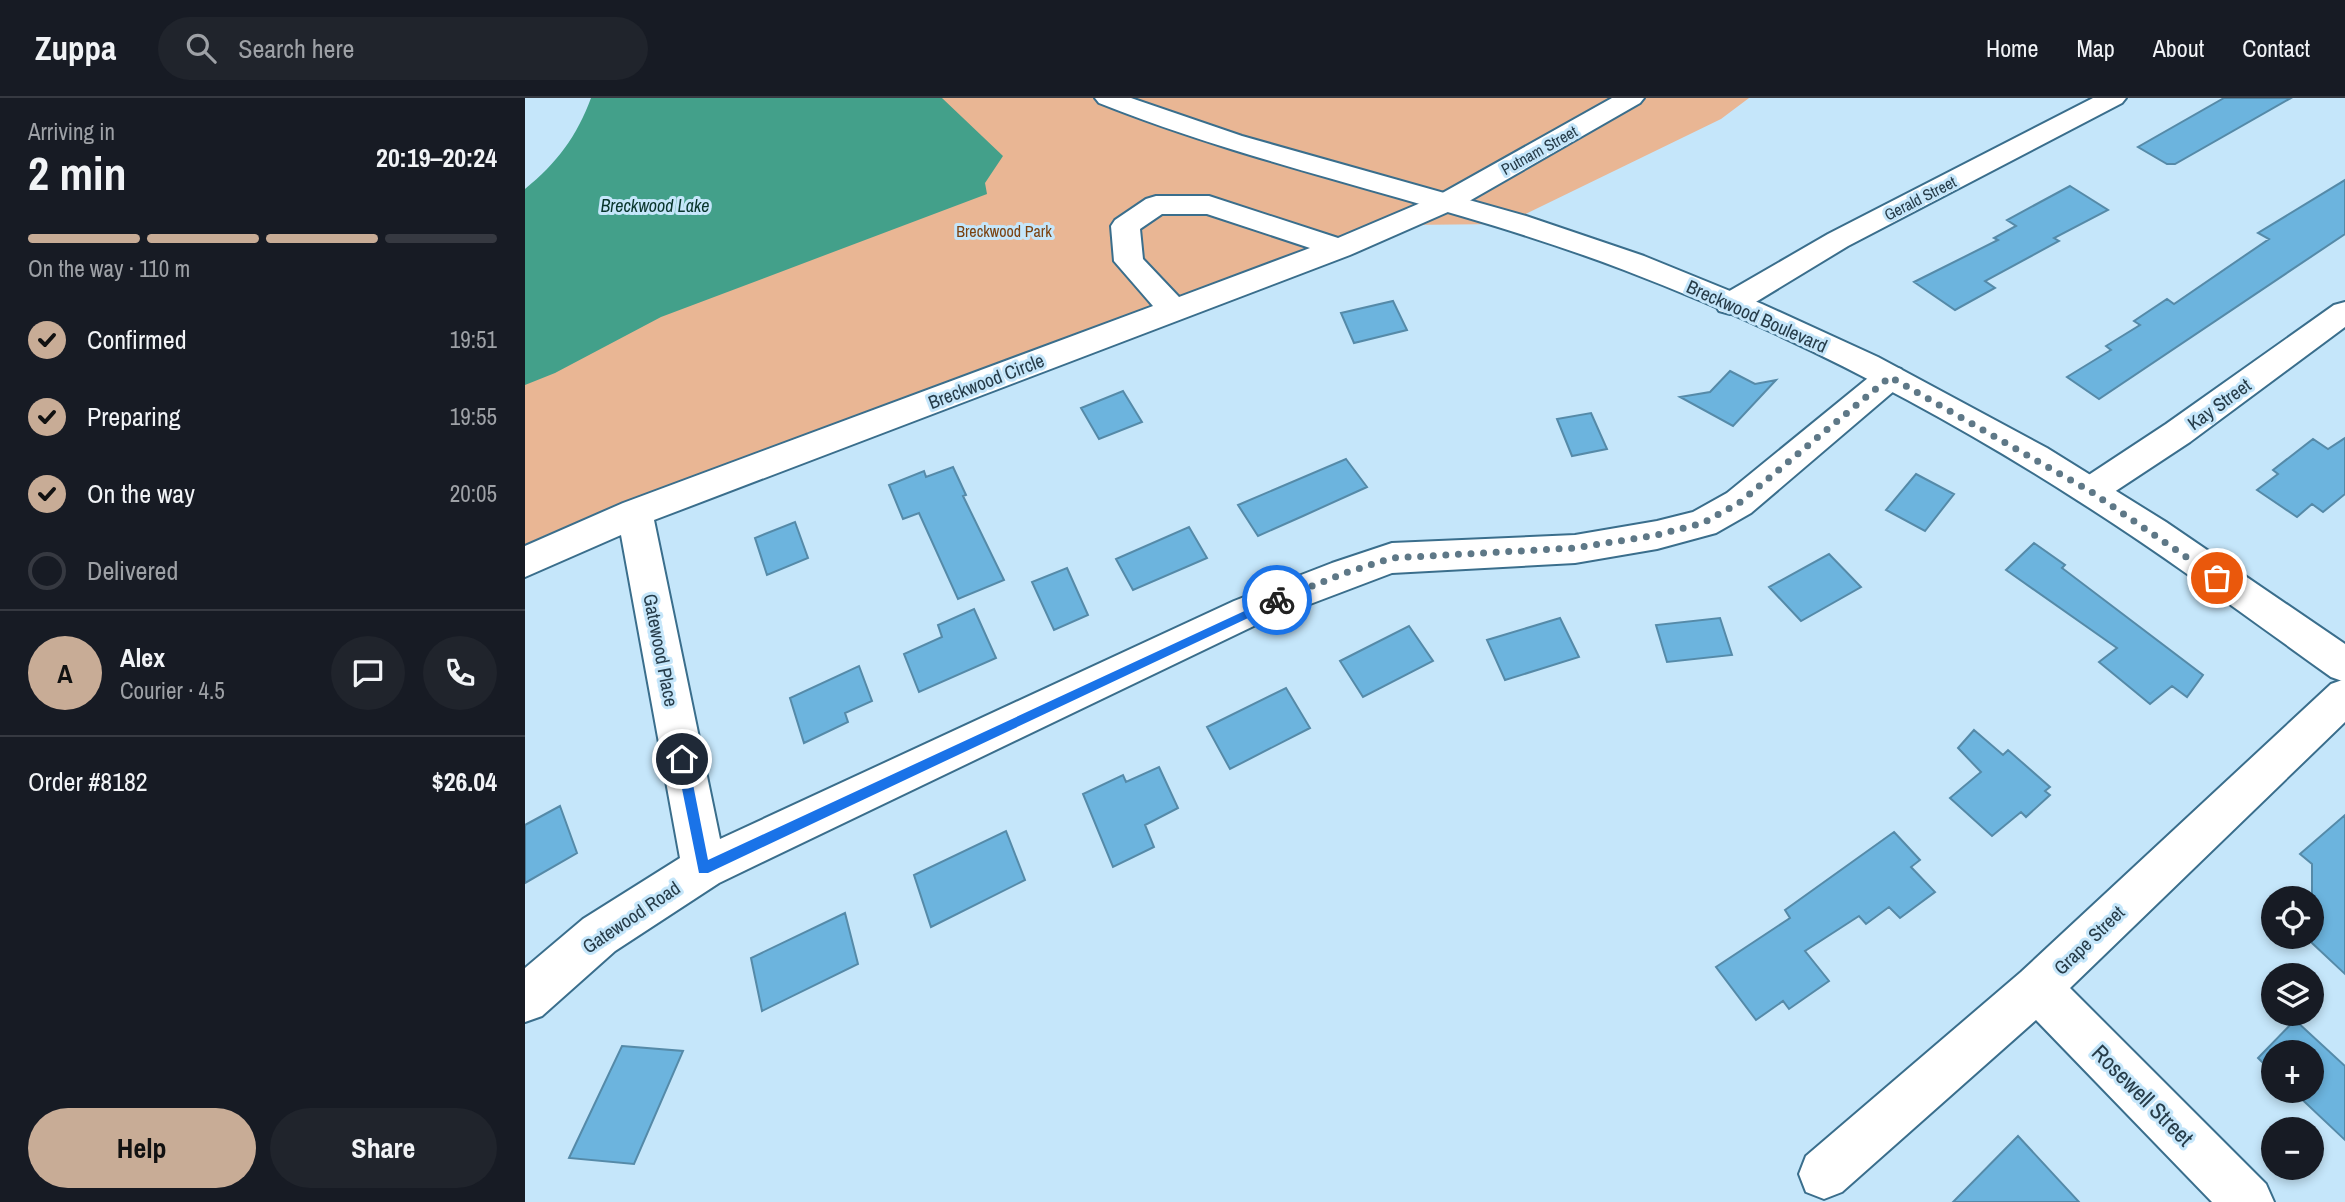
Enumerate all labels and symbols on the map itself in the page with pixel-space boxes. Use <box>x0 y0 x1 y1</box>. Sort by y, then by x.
street label: Putnam Street <box>1497 120 1581 180</box>
street label: Gerald Street <box>1880 170 1960 226</box>
water label: Breckwood Lake <box>600 193 710 218</box>
park label: Breckwood Park <box>956 220 1052 242</box>
street label: Breckwood Boulevard <box>1682 273 1832 359</box>
street label: Breckwood Circle <box>924 347 1048 415</box>
street label: Kay Street <box>2182 372 2257 436</box>
pin <box>2187 548 2247 608</box>
courier <box>1242 565 1312 635</box>
street label: Gatewood Place <box>637 591 685 709</box>
pin <box>652 729 712 789</box>
street label: Gatewood Road <box>577 875 685 959</box>
street label: Grape Street <box>2048 899 2131 980</box>
street label: Rosewell Street <box>2085 1037 2201 1153</box>

